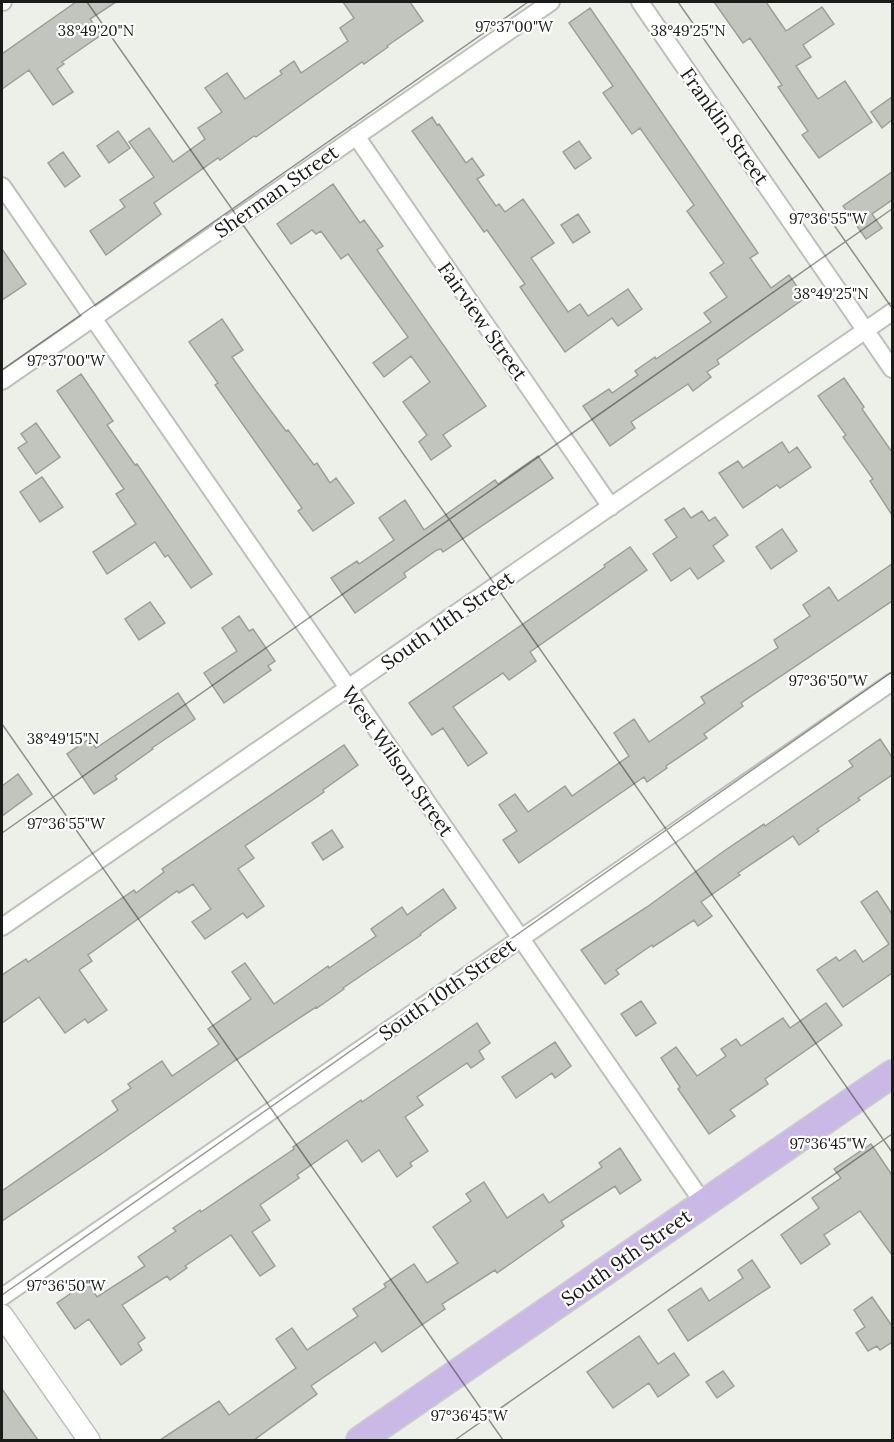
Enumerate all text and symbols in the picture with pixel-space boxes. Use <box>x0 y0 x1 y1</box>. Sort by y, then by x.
text: 97°37'00"W <box>475 17 554 36</box>
text: 38°49'20"N <box>58 21 134 40</box>
text: 38°49'25"N <box>650 21 726 40</box>
street label: Franklin Street <box>675 62 775 190</box>
street label: Sherman Street <box>209 139 343 243</box>
text: 97°36'55"W <box>789 209 868 228</box>
street label: Fairview Street <box>433 257 533 385</box>
text: 38°49'25"N <box>793 284 869 303</box>
text: 97°37'00"W <box>27 351 106 370</box>
street label: South 11th Street <box>376 565 518 675</box>
text: 97°36'50"W <box>788 671 869 690</box>
street label: West Wilson Street <box>337 681 459 841</box>
text: 38°49'15"N <box>27 729 99 748</box>
text: 97°36'55"W <box>27 814 106 833</box>
street label: South 10th Street <box>374 932 520 1046</box>
text: 97°36'45"W <box>789 1134 868 1153</box>
street label: South 9th Street <box>556 1203 696 1311</box>
text: 97°36'50"W <box>26 1276 107 1295</box>
text: 97°36'45"W <box>430 1406 509 1425</box>

